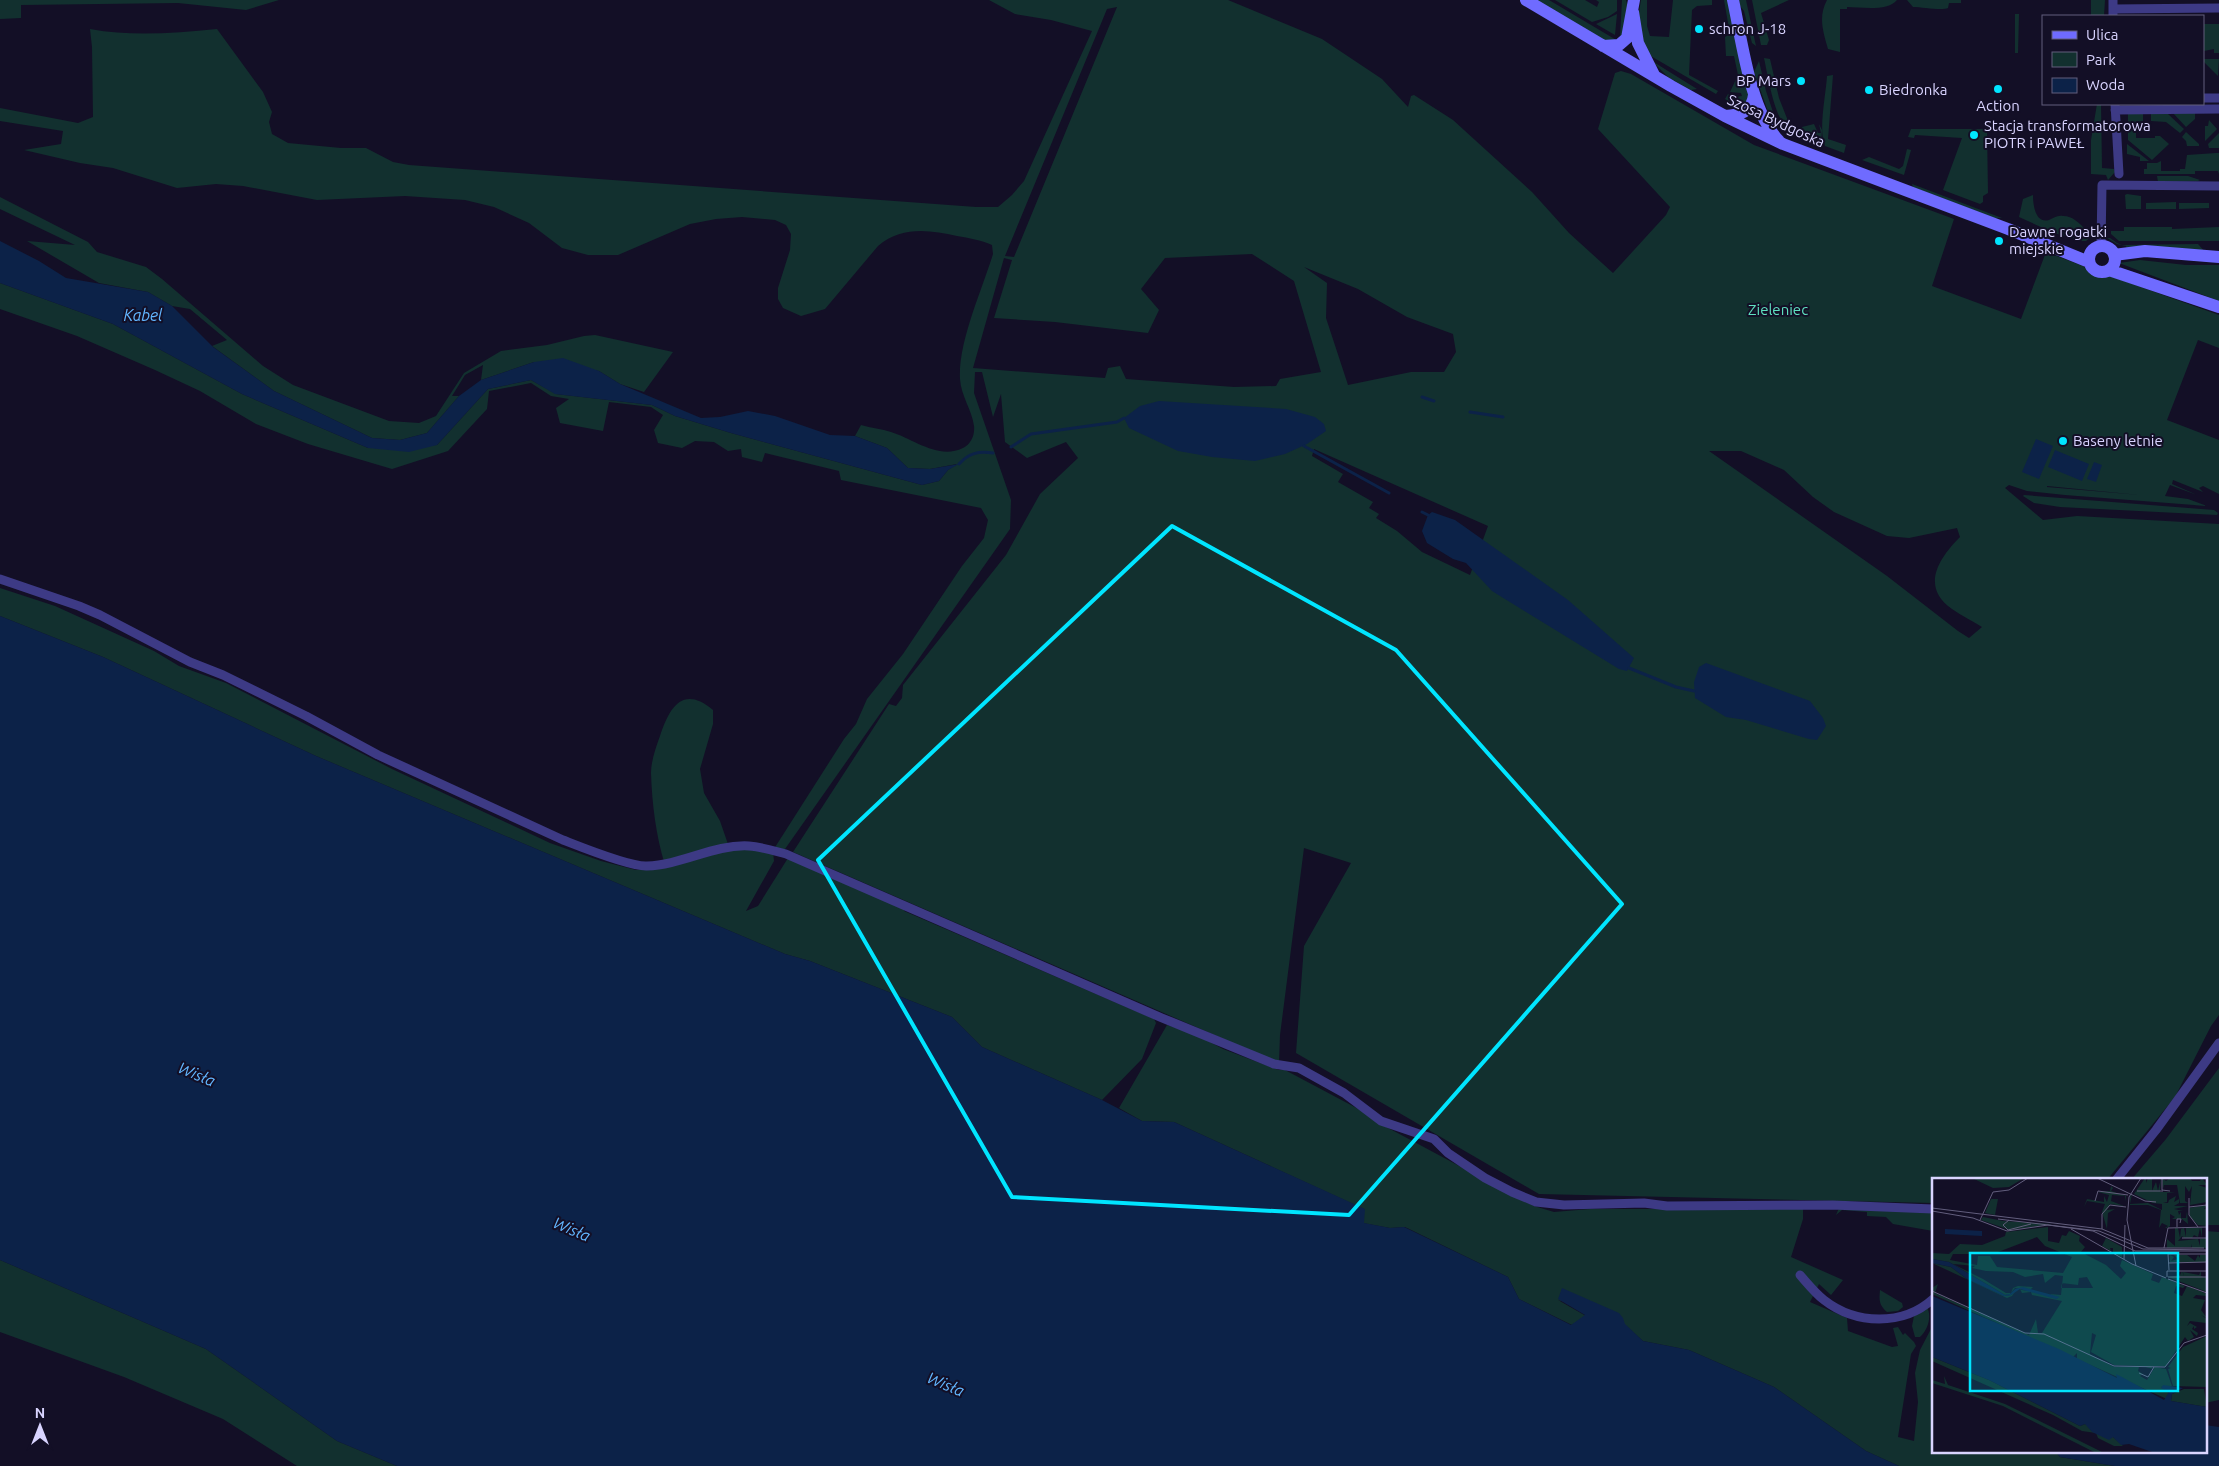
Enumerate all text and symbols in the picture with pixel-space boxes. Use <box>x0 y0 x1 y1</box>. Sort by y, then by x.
legend <box>2042 15 2204 105</box>
place label: schron J-18 <box>1709 20 1786 37</box>
marker: schron J-18 <box>1693 23 1705 35</box>
text: Ulica <box>2086 26 2118 43</box>
text: Park <box>2086 51 2116 68</box>
place label: BP Mars <box>1736 72 1791 89</box>
marker: BP Mars <box>1795 75 1807 87</box>
text: Woda <box>2086 76 2125 93</box>
place label: Biedronka <box>1879 81 1948 98</box>
marker: Action <box>1992 83 2004 95</box>
marker: Biedronka <box>1863 84 1875 96</box>
street label: Szosa Bydgoska <box>1725 91 1828 151</box>
place label: Action <box>1976 97 2020 114</box>
place label: Stacja transformatorowa PIOTR i PAWEŁ <box>1984 117 2151 151</box>
marker: Stacja transformatorowa PIOTR i PAWEŁ <box>1968 129 1980 141</box>
place label: Dawne rogatki miejskie <box>2009 223 2107 257</box>
marker: Dawne rogatki miejskie <box>1993 235 2005 247</box>
park label: Zieleniec <box>1748 301 1808 318</box>
water label: Kabel <box>123 306 163 324</box>
place label: Baseny letnie <box>2073 432 2163 449</box>
marker: Baseny letnie <box>2057 435 2069 447</box>
water label: Wisła <box>176 1058 218 1090</box>
inset map <box>1932 1178 2206 1454</box>
water label: Wisła <box>551 1213 593 1245</box>
water label: Wisła <box>925 1368 967 1400</box>
north arrow <box>15 1401 65 1451</box>
text: N <box>35 1405 45 1421</box>

